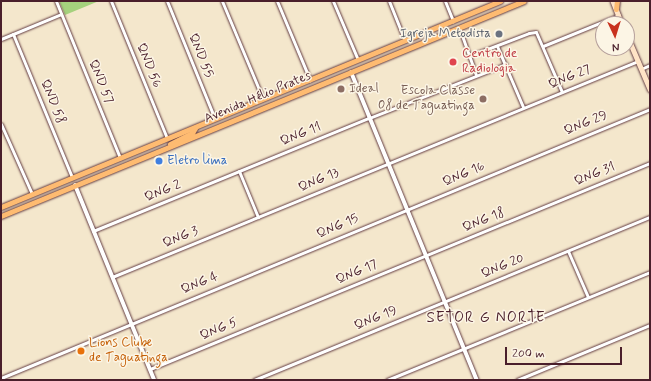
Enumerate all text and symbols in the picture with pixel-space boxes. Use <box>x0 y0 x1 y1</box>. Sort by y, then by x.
north arrow <box>595 16 635 56</box>
place label: Igreja Metodista <box>400 26 491 42</box>
marker: Igreja Metodista <box>494 29 504 39</box>
street label: QND 55 <box>184 32 216 80</box>
text: N <box>612 40 620 54</box>
street label: QND 56 <box>132 42 164 90</box>
place label: Centro de Radiologia <box>462 47 517 78</box>
marker: Centro de Radiologia <box>447 56 459 68</box>
street label: QND 57 <box>84 58 116 106</box>
street label: QNG 27 <box>547 63 593 93</box>
street label: Avenida Hélio Prates <box>202 68 314 128</box>
street label: QND 58 <box>36 78 68 126</box>
place label: Ideal <box>349 81 379 97</box>
marker: Ideal <box>336 84 346 94</box>
place label: Escola Classe 08 de Taguatinga <box>383 84 475 115</box>
marker: Escola Classe 08 de Taguatinga <box>478 94 488 104</box>
street label: QNG 29 <box>562 108 610 140</box>
street label: QNG 11 <box>278 120 324 150</box>
place label: Eletro lima <box>167 153 227 169</box>
marker: Eletro lima <box>154 156 164 166</box>
street label: QNG 16 <box>441 159 487 191</box>
street label: QNG 31 <box>572 160 618 190</box>
street label: QNG 13 <box>296 166 342 196</box>
street label: QNG 2 <box>143 178 183 206</box>
street label: QNG 18 <box>461 206 507 236</box>
street label: QNG 15 <box>315 211 361 243</box>
street label: QNG 3 <box>161 224 201 252</box>
street label: QNG 20 <box>479 251 527 283</box>
street label: QNG 17 <box>334 257 380 289</box>
street label: QNG 4 <box>179 270 221 298</box>
street label: QNG 19 <box>352 303 400 335</box>
district label: SETOR G NORTE <box>423 310 549 328</box>
street label: QNG 5 <box>198 315 240 345</box>
place label: Lions Clube de Taguatinga <box>89 336 163 367</box>
scale bar <box>507 339 624 365</box>
marker: Lions Clube de Taguatinga <box>76 346 86 356</box>
text: 200 m <box>512 346 545 362</box>

